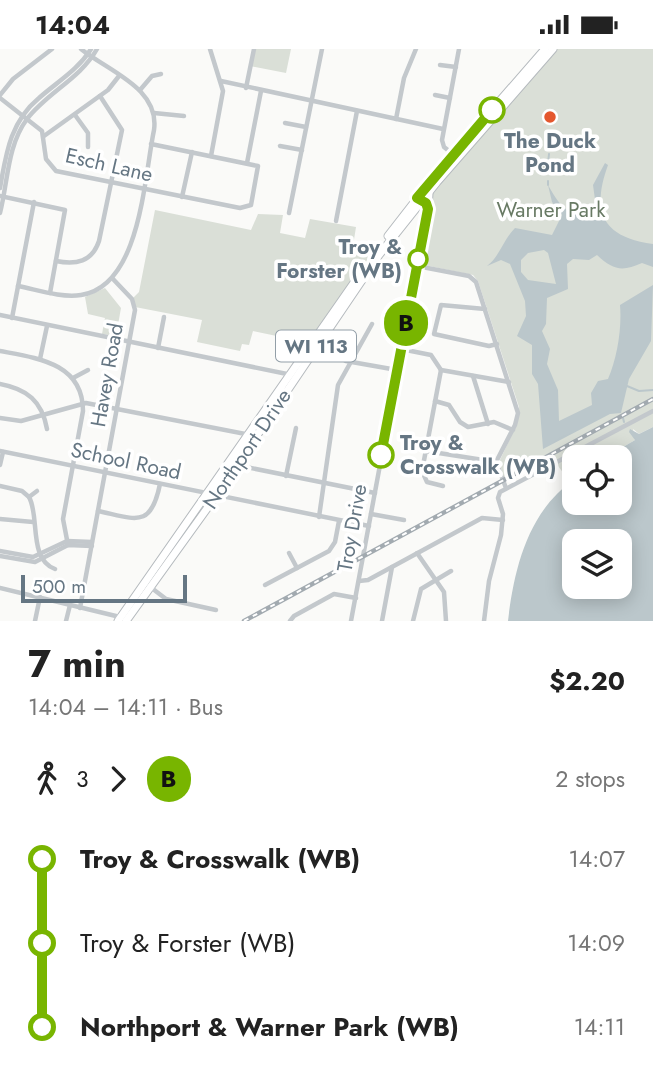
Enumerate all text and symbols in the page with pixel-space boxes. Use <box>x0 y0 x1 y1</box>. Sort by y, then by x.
text: 14:04 <box>35 6 110 44</box>
unlabelled marker <box>479 97 505 123</box>
marker: The Duck Pond <box>542 109 558 125</box>
place label: The Duck Pond <box>504 126 596 180</box>
street label: Esch Lane <box>62 140 156 190</box>
park label: Warner Park <box>497 195 606 225</box>
place label: Troy & Forster (WB) <box>276 232 402 286</box>
marker: Troy & Forster (WB) <box>408 249 428 269</box>
line badge: B <box>383 300 429 346</box>
text: B <box>398 305 414 340</box>
street label: Havey Road <box>83 321 131 429</box>
road number: WI 113 <box>276 331 356 361</box>
street label: Northport Drive <box>196 383 299 515</box>
place label: Troy & Crosswalk (WB) <box>400 428 557 482</box>
street label: School Road <box>68 435 184 487</box>
marker: Troy & Crosswalk (WB) <box>368 442 394 468</box>
map controls <box>562 445 632 599</box>
button: locate <box>562 445 632 515</box>
street label: Troy Drive <box>330 482 374 574</box>
button: layers <box>562 529 632 599</box>
scale bar <box>21 572 187 604</box>
text: 500 m <box>32 573 86 600</box>
text: 7 min <box>28 636 126 691</box>
text: $2.20 <box>549 662 625 700</box>
text: 14:04 – 14:11 · Bus <box>28 690 223 724</box>
icon: walk <box>28 760 66 798</box>
icon: forward <box>99 760 137 798</box>
text: B <box>161 761 177 796</box>
text: 3 <box>76 762 89 796</box>
text: 2 stops <box>555 762 625 796</box>
text: Troy & Crosswalk (WB) <box>80 840 360 878</box>
text: 14:07 <box>568 842 625 876</box>
text: Troy & Forster (WB) <box>80 924 295 962</box>
text: 14:09 <box>567 926 625 960</box>
text: Northport & Warner Park (WB) <box>80 1008 459 1046</box>
text: 14:11 <box>574 1010 625 1044</box>

